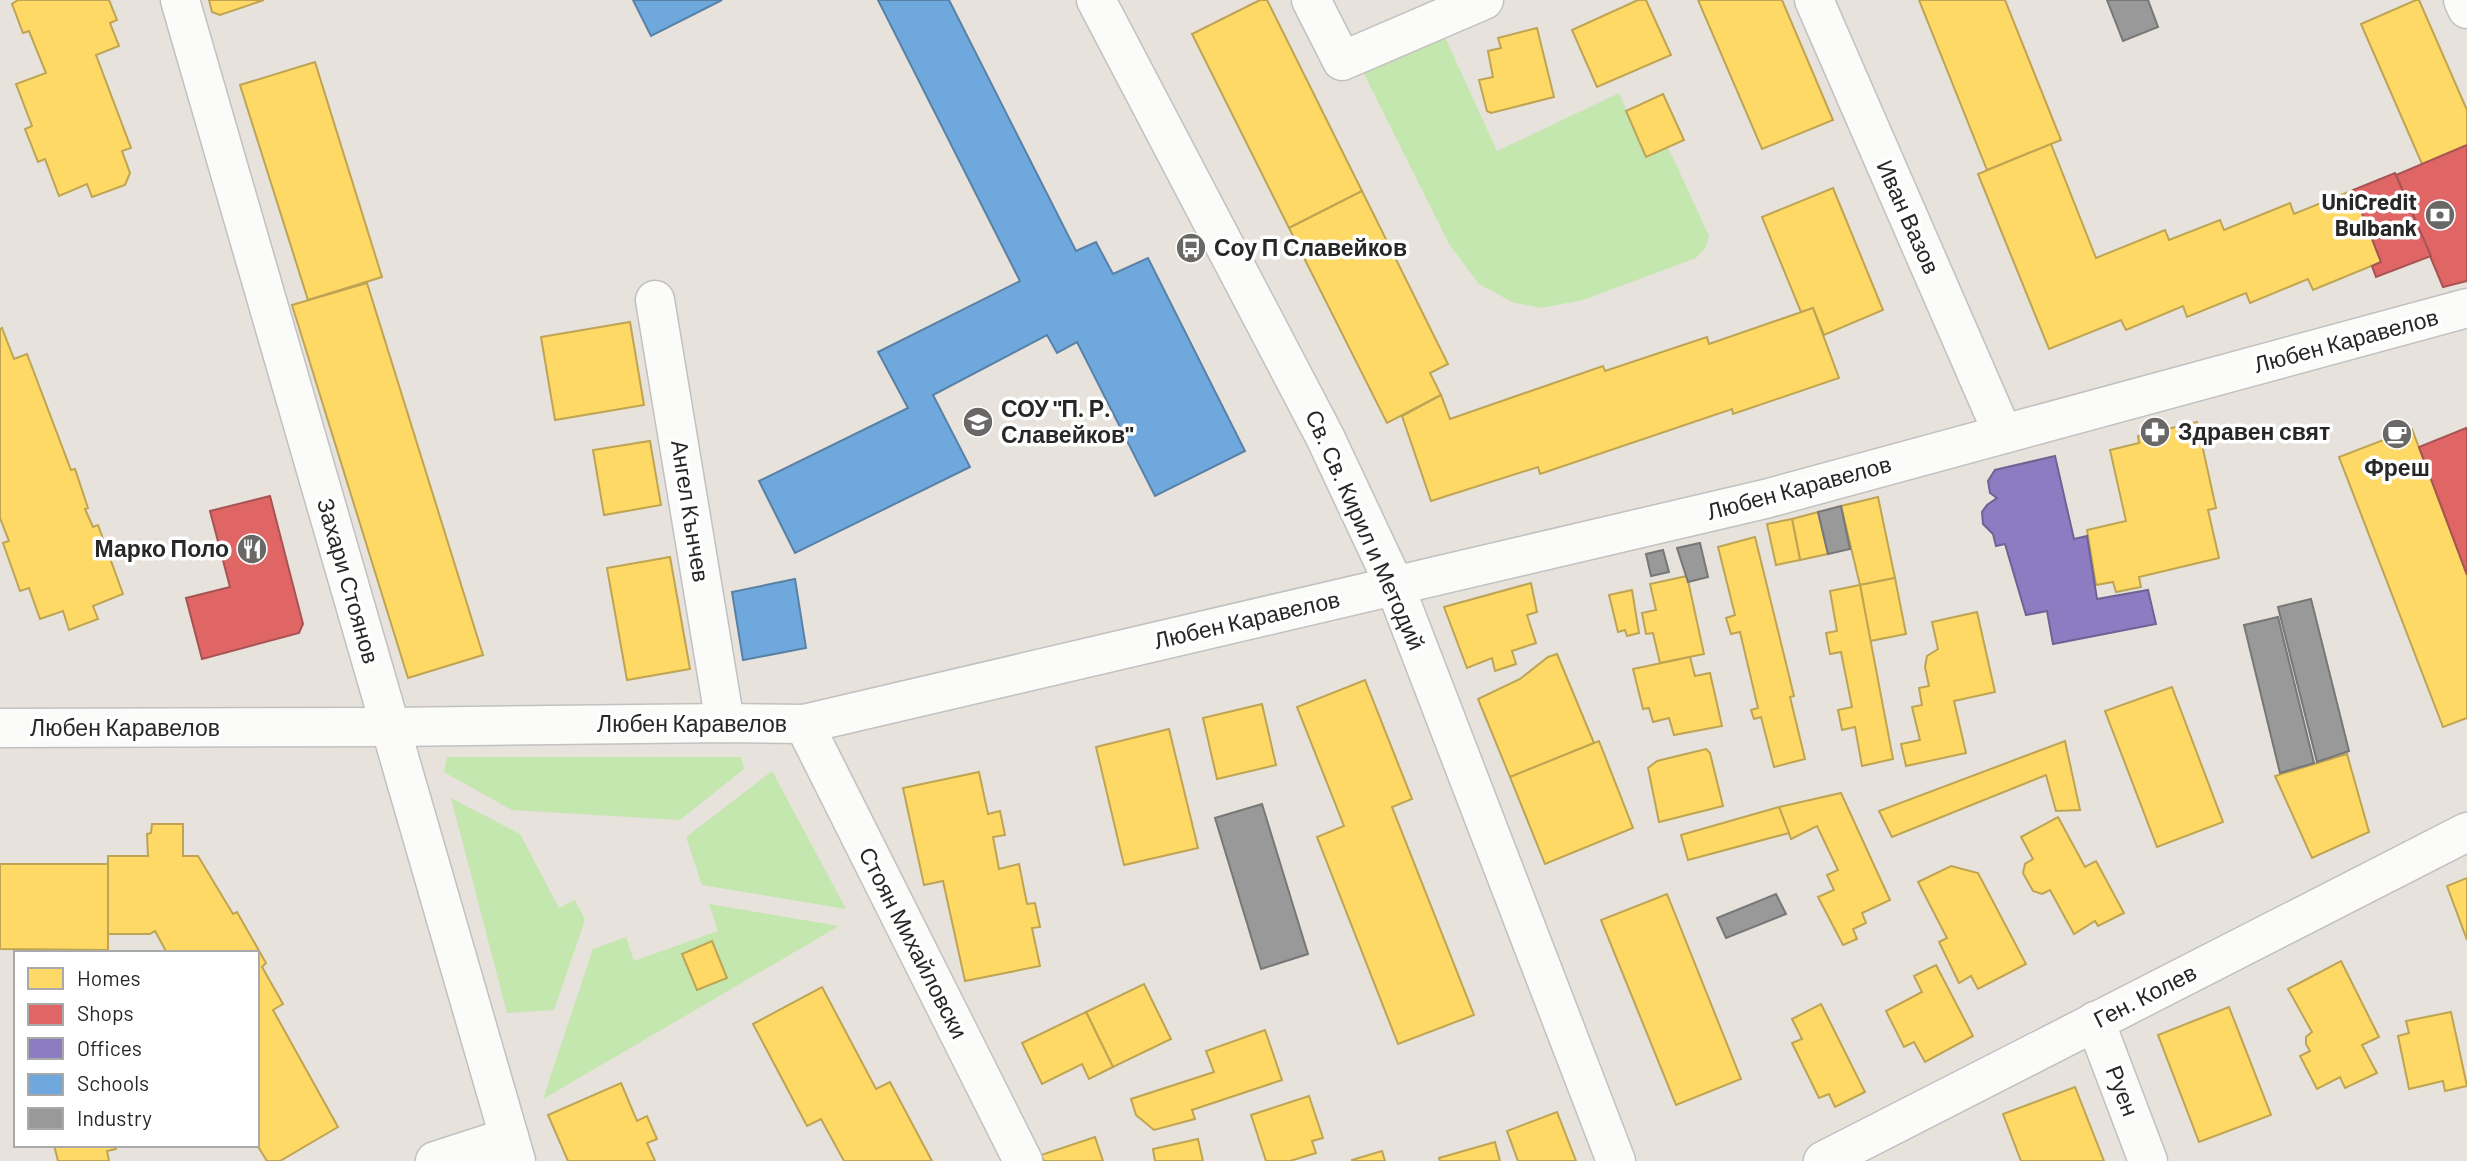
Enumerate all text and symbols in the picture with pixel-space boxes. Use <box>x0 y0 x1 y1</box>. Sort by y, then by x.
street label: Иван Вазов <box>1871 155 1946 278</box>
place label: UniCredit Bulbank <box>2321 187 2417 241</box>
bank icon: UniCredit Bulbank <box>2423 198 2457 232</box>
bus stop icon: Соу П Славейков <box>1174 231 1208 265</box>
place label: Соу П Славейков <box>1214 233 1407 261</box>
street label: Любен Каравелов <box>2250 302 2441 378</box>
place label: СОУ "П. Р. Славейков" <box>1001 394 1133 448</box>
school or university icon: СОУ "П. Р. Славейков" <box>961 405 995 439</box>
street label: Св. Св. Кирил и Методий <box>1300 405 1432 654</box>
pharmacy icon: Здравен свят <box>2138 415 2172 449</box>
place label: Здравен свят <box>2178 417 2330 445</box>
cafe icon: Фреш <box>2380 417 2414 451</box>
street label: Ангел Кънчев <box>666 438 716 584</box>
street label: Любен Каравелов <box>1703 449 1894 525</box>
place label: Фреш <box>2364 453 2430 481</box>
street label: Захари Стоянов <box>312 495 386 667</box>
restaurant icon: Марко Поло <box>235 532 269 566</box>
place label: Марко Поло <box>94 534 229 562</box>
street label: Любен Каравелов <box>1151 584 1342 654</box>
street label: Любен Каравелов <box>597 709 787 737</box>
street label: Любен Каравелов <box>30 713 220 741</box>
street label: Стоян Михайловски <box>853 842 974 1043</box>
legend <box>14 951 259 1147</box>
street label: Ген. Колев <box>2089 957 2201 1033</box>
text: Homes <box>77 965 141 990</box>
text: Shops <box>77 1000 134 1025</box>
text: Offices <box>77 1035 142 1060</box>
street label: Руен <box>2101 1061 2145 1120</box>
text: Schools <box>77 1070 149 1095</box>
text: Industry <box>77 1105 152 1130</box>

